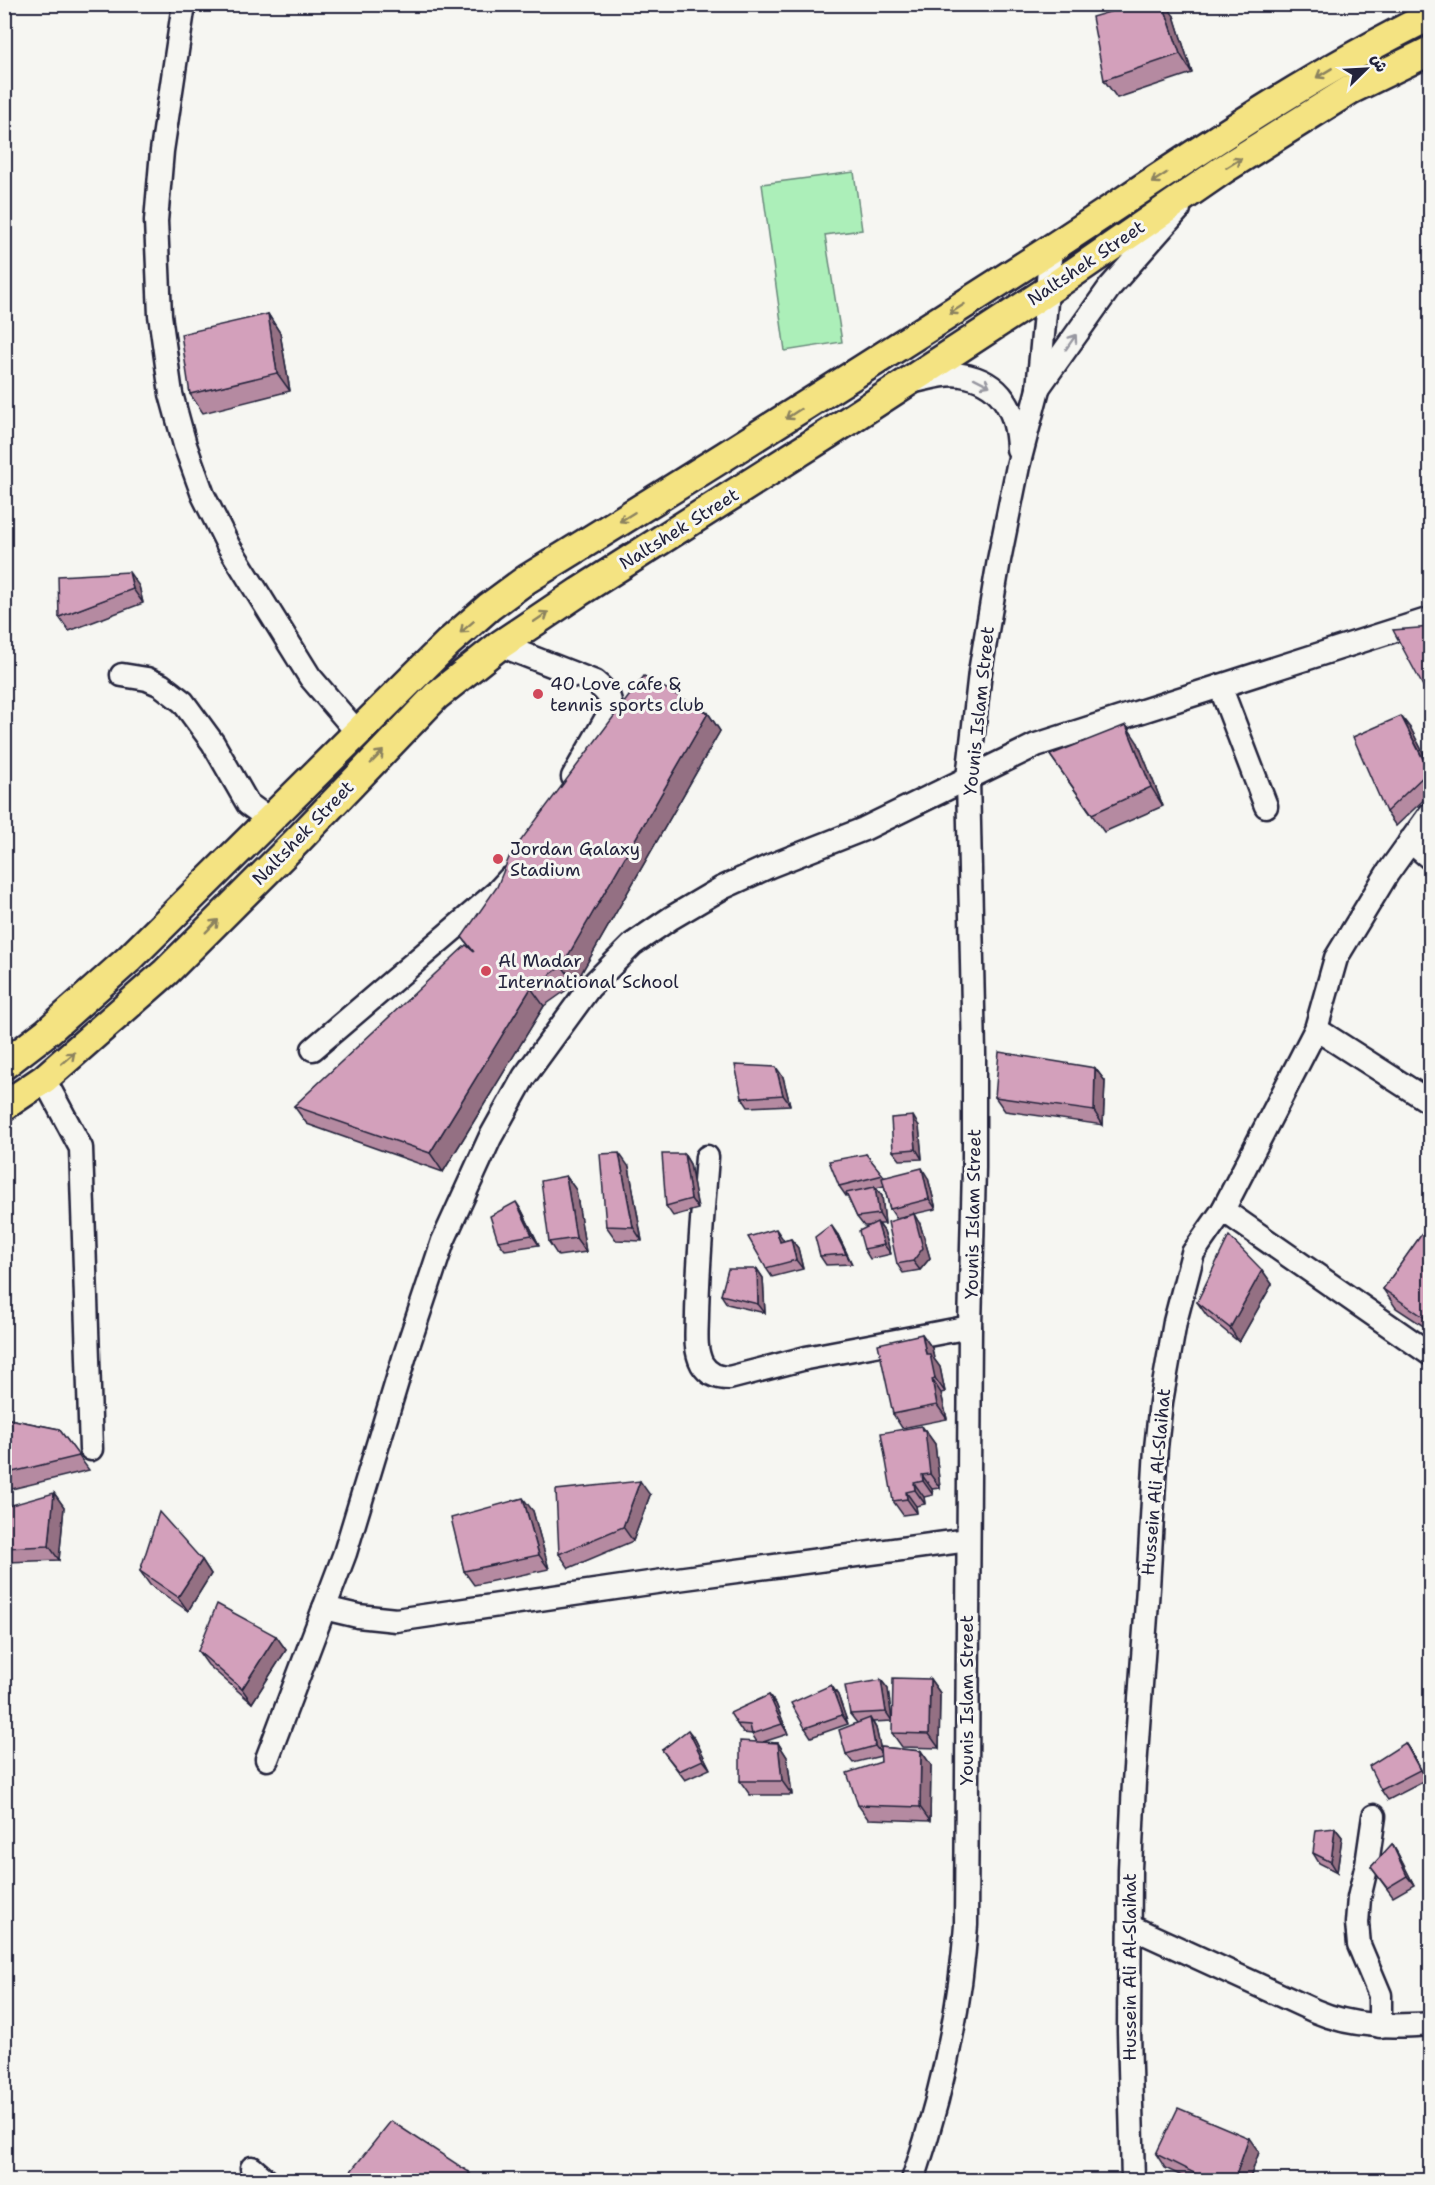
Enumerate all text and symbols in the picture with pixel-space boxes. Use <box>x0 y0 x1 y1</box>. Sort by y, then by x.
north arrow <box>1336 39 1396 99</box>
text: ش <box>1366 51 1392 75</box>
one-way arrow <box>1316 68 1333 80</box>
one-way arrow <box>1225 156 1242 168</box>
one-way arrow <box>1151 172 1168 184</box>
street label: Naltshek Street <box>1023 215 1149 311</box>
one-way arrow <box>949 303 966 315</box>
one-way arrow <box>1065 334 1077 350</box>
one-way arrow <box>972 377 990 389</box>
one-way arrow <box>785 408 802 420</box>
street label: Naltshek Street <box>615 483 743 575</box>
one-way arrow <box>619 511 636 523</box>
one-way arrow <box>532 611 549 623</box>
one-way arrow <box>460 620 475 634</box>
street label: Younis Islam Street <box>958 625 1000 797</box>
place label: 40 Love cafe & tennis sports club <box>550 672 704 717</box>
marker: 40 Love cafe & tennis sports club <box>531 687 545 701</box>
one-way arrow <box>370 750 384 765</box>
street label: Naltshek Street <box>247 775 359 891</box>
place label: Jordan Galaxy Stadium <box>510 837 640 882</box>
marker: Jordan Galaxy Stadium <box>491 852 505 866</box>
one-way arrow <box>204 919 219 934</box>
place label: Al Madar International School <box>498 949 679 994</box>
marker: Al Madar International School <box>479 964 493 978</box>
one-way arrow <box>60 1051 75 1065</box>
street label: Younis Islam Street <box>960 1129 986 1299</box>
street label: Hussein Ali Al-Slaihat <box>1136 1387 1176 1577</box>
street label: Younis Islam Street <box>955 1615 979 1785</box>
street label: Hussein Ali Al-Slaihat <box>1118 1873 1142 2061</box>

